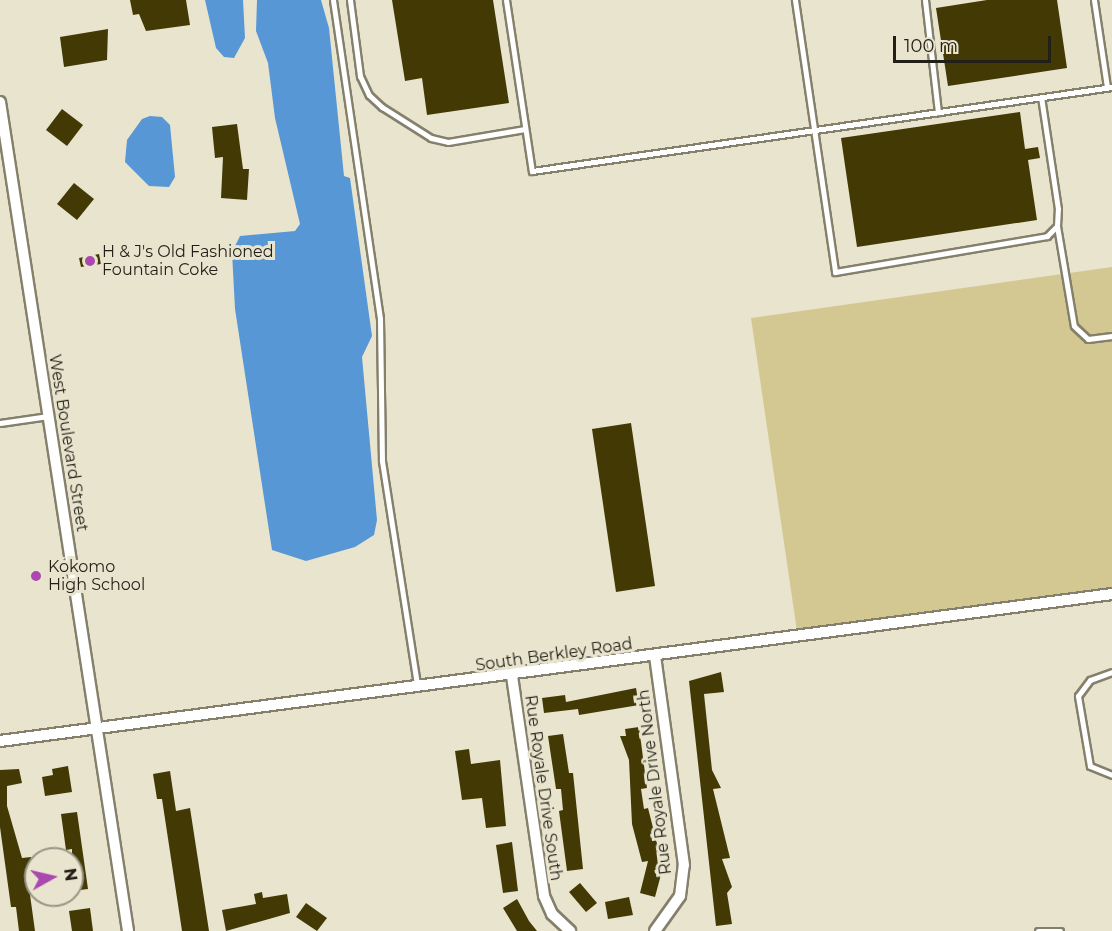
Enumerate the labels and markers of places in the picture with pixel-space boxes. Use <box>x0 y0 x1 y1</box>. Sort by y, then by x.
place label: H & J's Old Fashioned Fountain Coke <box>102 242 274 280</box>
marker: H & J's Old Fashioned Fountain Coke <box>83 254 97 268</box>
place label: Kokomo High School <box>48 557 145 595</box>
marker: Kokomo High School <box>29 569 43 583</box>

